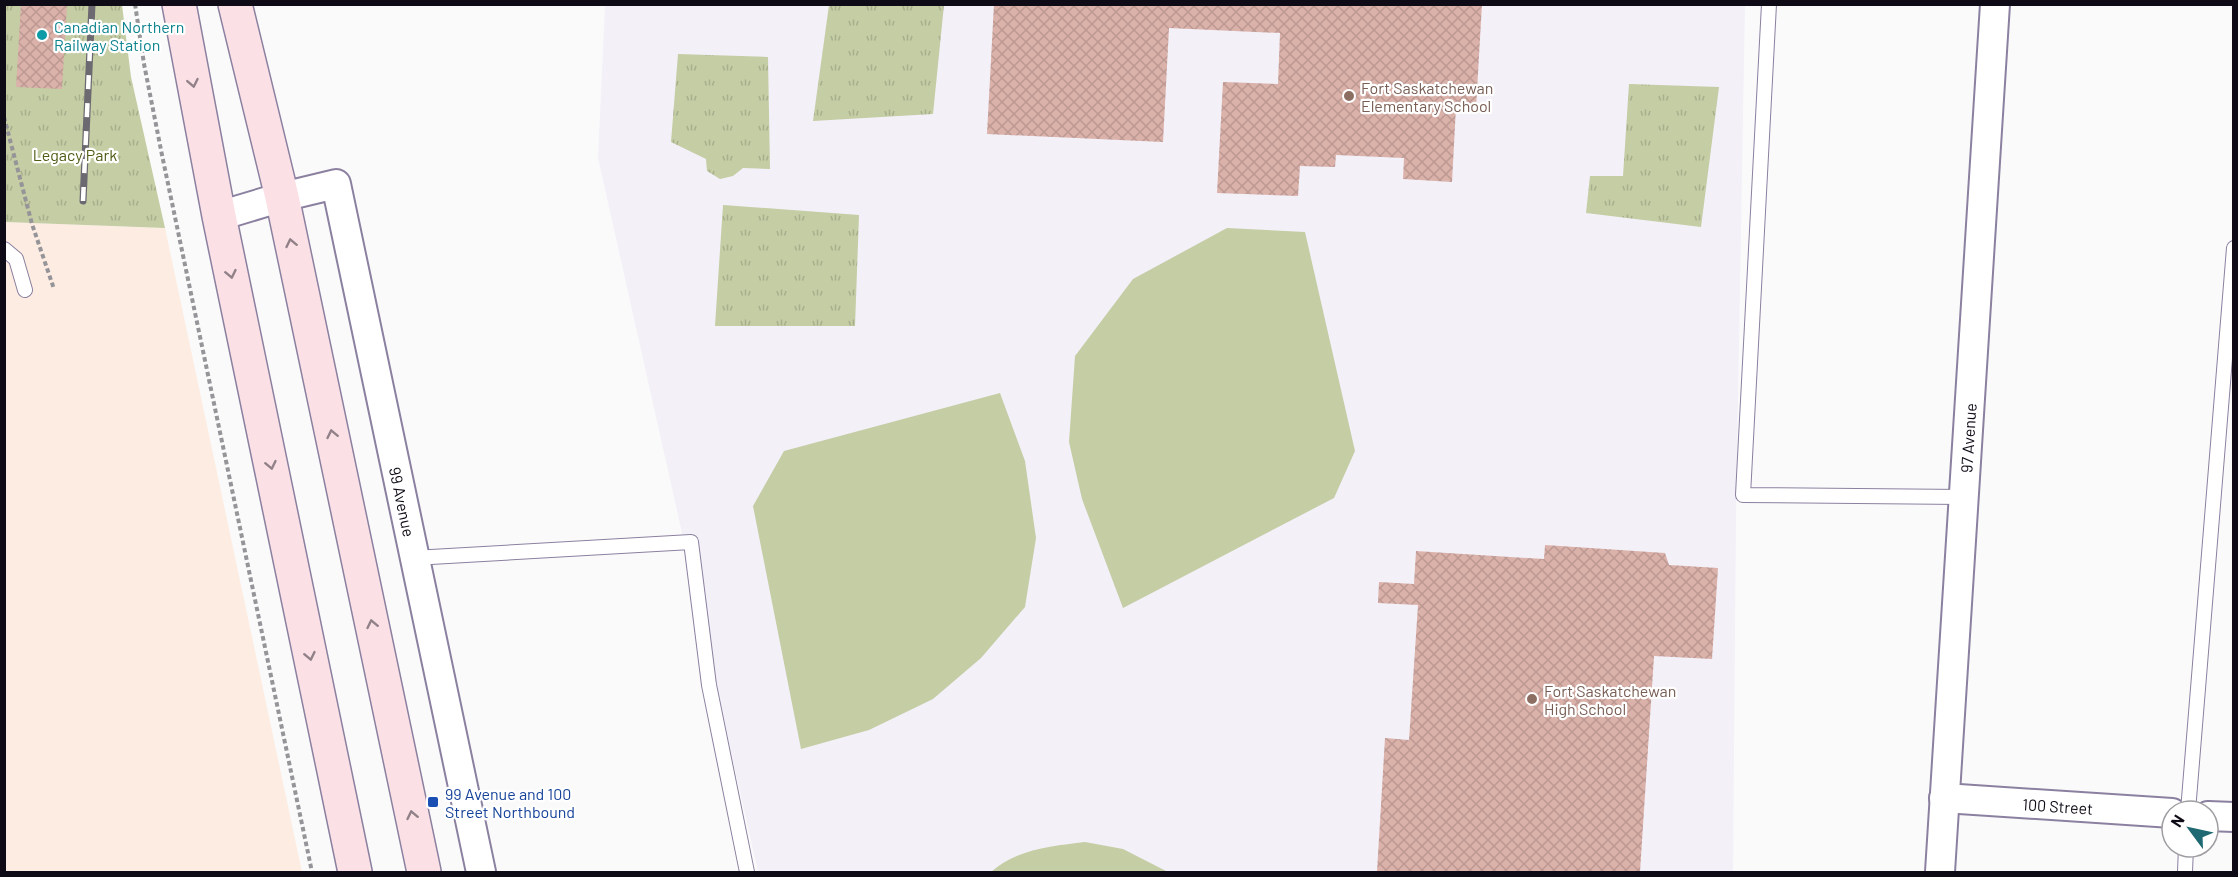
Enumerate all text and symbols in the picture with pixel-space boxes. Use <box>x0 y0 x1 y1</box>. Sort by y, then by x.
place label: Canadian Northern Railway Station <box>54 17 184 54</box>
marker: Canadian Northern Railway Station <box>35 28 49 42</box>
one-way arrow <box>187 78 199 87</box>
place label: Fort Saskatchewan Elementary School <box>1361 78 1493 115</box>
marker: Fort Saskatchewan Elementary School <box>1342 89 1356 103</box>
park label: Legacy Park <box>33 145 117 164</box>
one-way arrow <box>286 238 299 248</box>
one-way arrow <box>224 269 237 279</box>
street label: 97 Avenue <box>1956 402 1979 473</box>
one-way arrow <box>326 429 339 439</box>
one-way arrow <box>263 460 276 470</box>
street label: 99 Avenue <box>386 465 420 538</box>
one-way arrow <box>366 620 379 630</box>
one-way arrow <box>303 651 316 661</box>
place label: Fort Saskatchewan High School <box>1544 681 1676 718</box>
marker: Fort Saskatchewan High School <box>1525 692 1539 706</box>
place label: 99 Avenue and 100 Street Northbound <box>445 784 575 821</box>
street label: 100 Street <box>2022 794 2094 817</box>
marker: 99 Avenue and 100 Street Northbound <box>426 795 440 809</box>
north arrow <box>2160 799 2220 859</box>
one-way arrow <box>406 811 419 821</box>
text: N <box>2166 811 2188 830</box>

